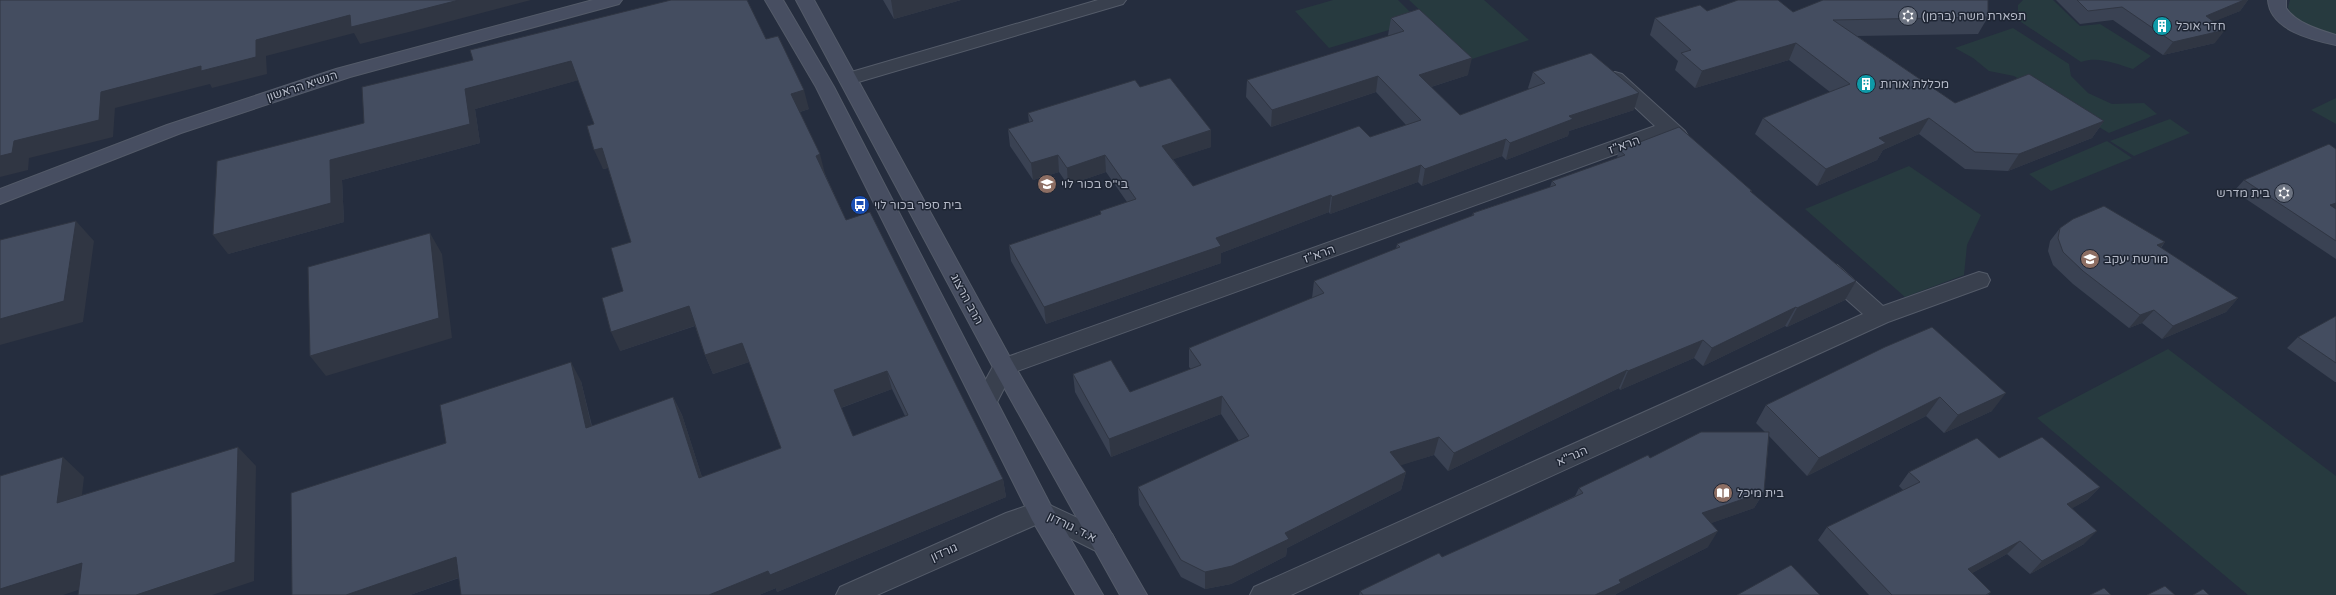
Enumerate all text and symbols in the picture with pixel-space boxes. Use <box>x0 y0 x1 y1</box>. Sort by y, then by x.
synagogue icon: תפארת משה (ברמן) <box>1897 5 1919 27</box>
place label: תפארת משה (ברמן) <box>1922 9 2026 23</box>
building icon: חדר אוכל <box>2151 15 2173 37</box>
place label: חדר אוכל <box>2176 19 2226 33</box>
street label: הנשיא הראשון <box>265 68 339 104</box>
building icon: מכללת אורות <box>1855 73 1877 95</box>
place label: מכללת אורות <box>1880 77 1949 91</box>
street label: הרא"ז <box>1606 133 1642 157</box>
school or university icon: בי"ס בכור לוי <box>1036 173 1058 195</box>
place label: בי"ס בכור לוי <box>1061 177 1128 191</box>
synagogue icon: בית מדרש <box>2273 182 2295 204</box>
place label: בית מדרש <box>2216 186 2270 200</box>
bus stop icon: בית ספר בכור לוי <box>849 194 871 216</box>
place label: בית ספר בכור לוי <box>874 198 962 212</box>
street label: הרא"ז <box>1301 242 1337 266</box>
school or university icon: מורשת יעקב <box>2079 248 2101 270</box>
place label: מורשת יעקב <box>2104 252 2168 266</box>
street label: הרב הרצוג <box>948 271 986 327</box>
street label: הגר"א <box>1554 443 1590 469</box>
library icon: בית מיכל <box>1712 482 1734 504</box>
place label: בית מיכל <box>1737 486 1784 500</box>
street label: א.ד. גורדון <box>1045 509 1099 545</box>
street label: גורדון <box>928 540 960 564</box>

